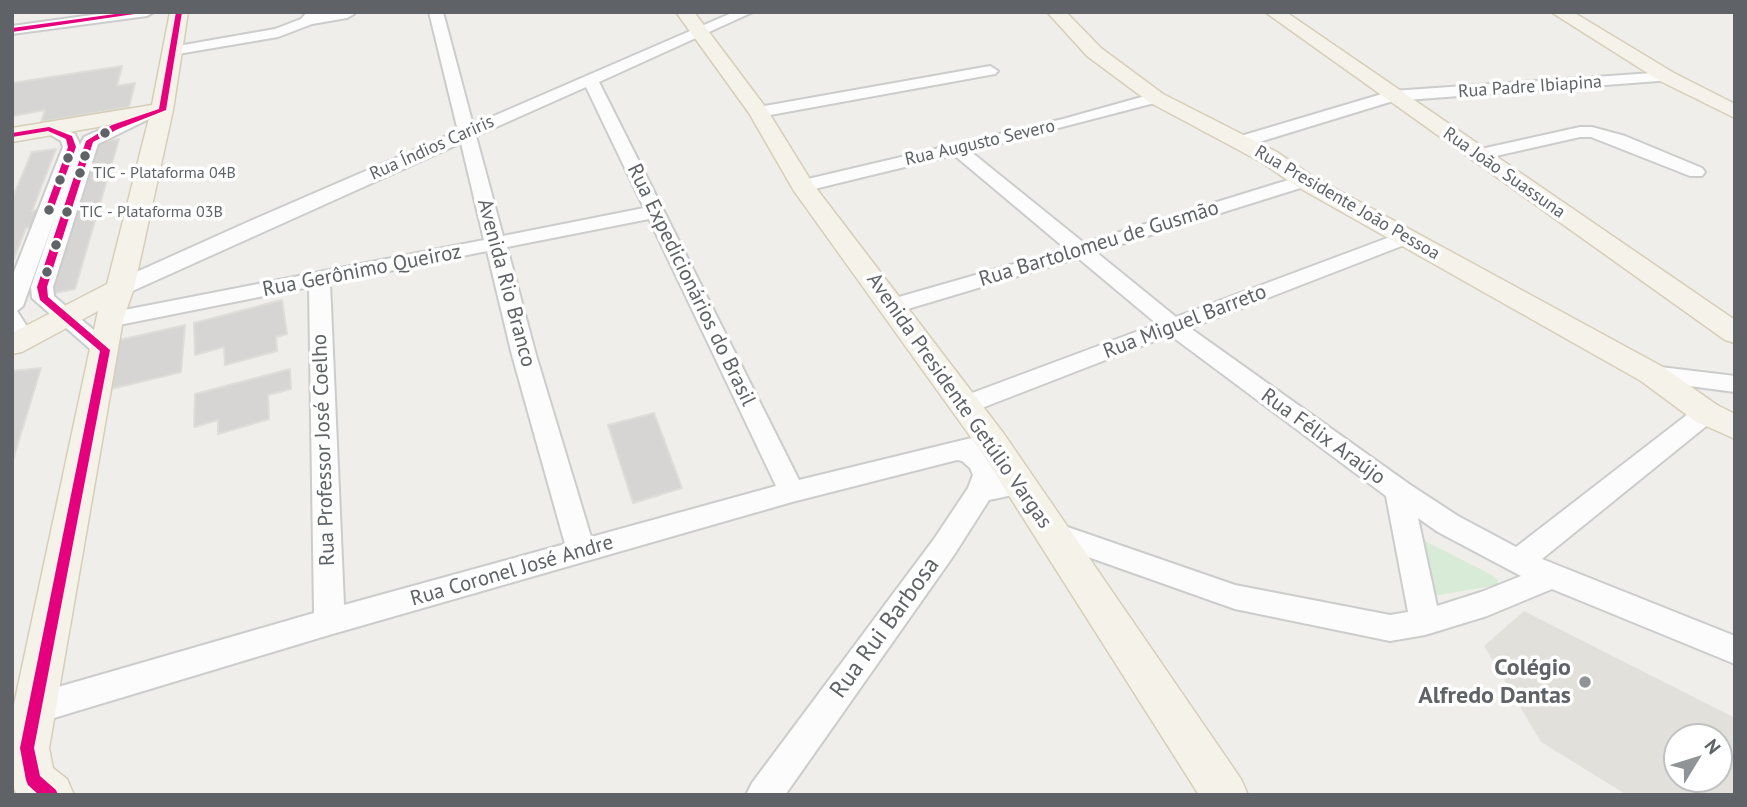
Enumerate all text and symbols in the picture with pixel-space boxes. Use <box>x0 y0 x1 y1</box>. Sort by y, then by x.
street label: Rua Padre Ibiapina <box>1457 71 1603 103</box>
street label: Rua Índios Cariris <box>366 111 498 185</box>
street label: Rua Augusto Severo <box>903 115 1057 171</box>
street label: Rua João Suassuna <box>1439 123 1569 223</box>
unlabelled marker <box>98 126 112 140</box>
street label: Rua Presidente João Pessoa <box>1251 141 1443 265</box>
unlabelled marker <box>78 149 92 163</box>
unlabelled marker <box>61 151 75 165</box>
street label: Rua Expedicionários do Brasil <box>621 160 761 410</box>
place label: TIC - Plataforma 04B <box>93 163 236 183</box>
marker: TIC - Plataforma 04B <box>73 166 87 180</box>
unlabelled marker <box>53 173 67 187</box>
street label: Rua Bartolomeu de Gusmão <box>976 195 1222 293</box>
street label: Avenida Rio Branco <box>471 196 541 370</box>
place label: TIC - Plataforma 03B <box>80 202 223 222</box>
unlabelled marker <box>42 203 56 217</box>
marker: TIC - Plataforma 03B <box>60 205 74 219</box>
unlabelled marker <box>49 238 63 252</box>
street label: Rua Gerônimo Queiroz <box>260 239 464 303</box>
unlabelled marker <box>40 265 54 279</box>
street label: Avenida Presidente Getúlio Vargas <box>861 268 1057 534</box>
street label: Rua Miguel Barreto <box>1100 279 1270 365</box>
street label: Rua Professor José Coelho <box>307 334 341 566</box>
street label: Rua Félix Araújo <box>1256 383 1390 491</box>
street label: Rua Coronel José Andre <box>408 530 616 612</box>
street label: Rua Rui Barbosa <box>824 552 946 704</box>
place label: Colégio Alfredo Dantas <box>1418 654 1571 710</box>
marker: Colégio Alfredo Dantas <box>1577 674 1593 690</box>
north arrow <box>1663 723 1733 793</box>
text: N <box>1700 734 1726 759</box>

